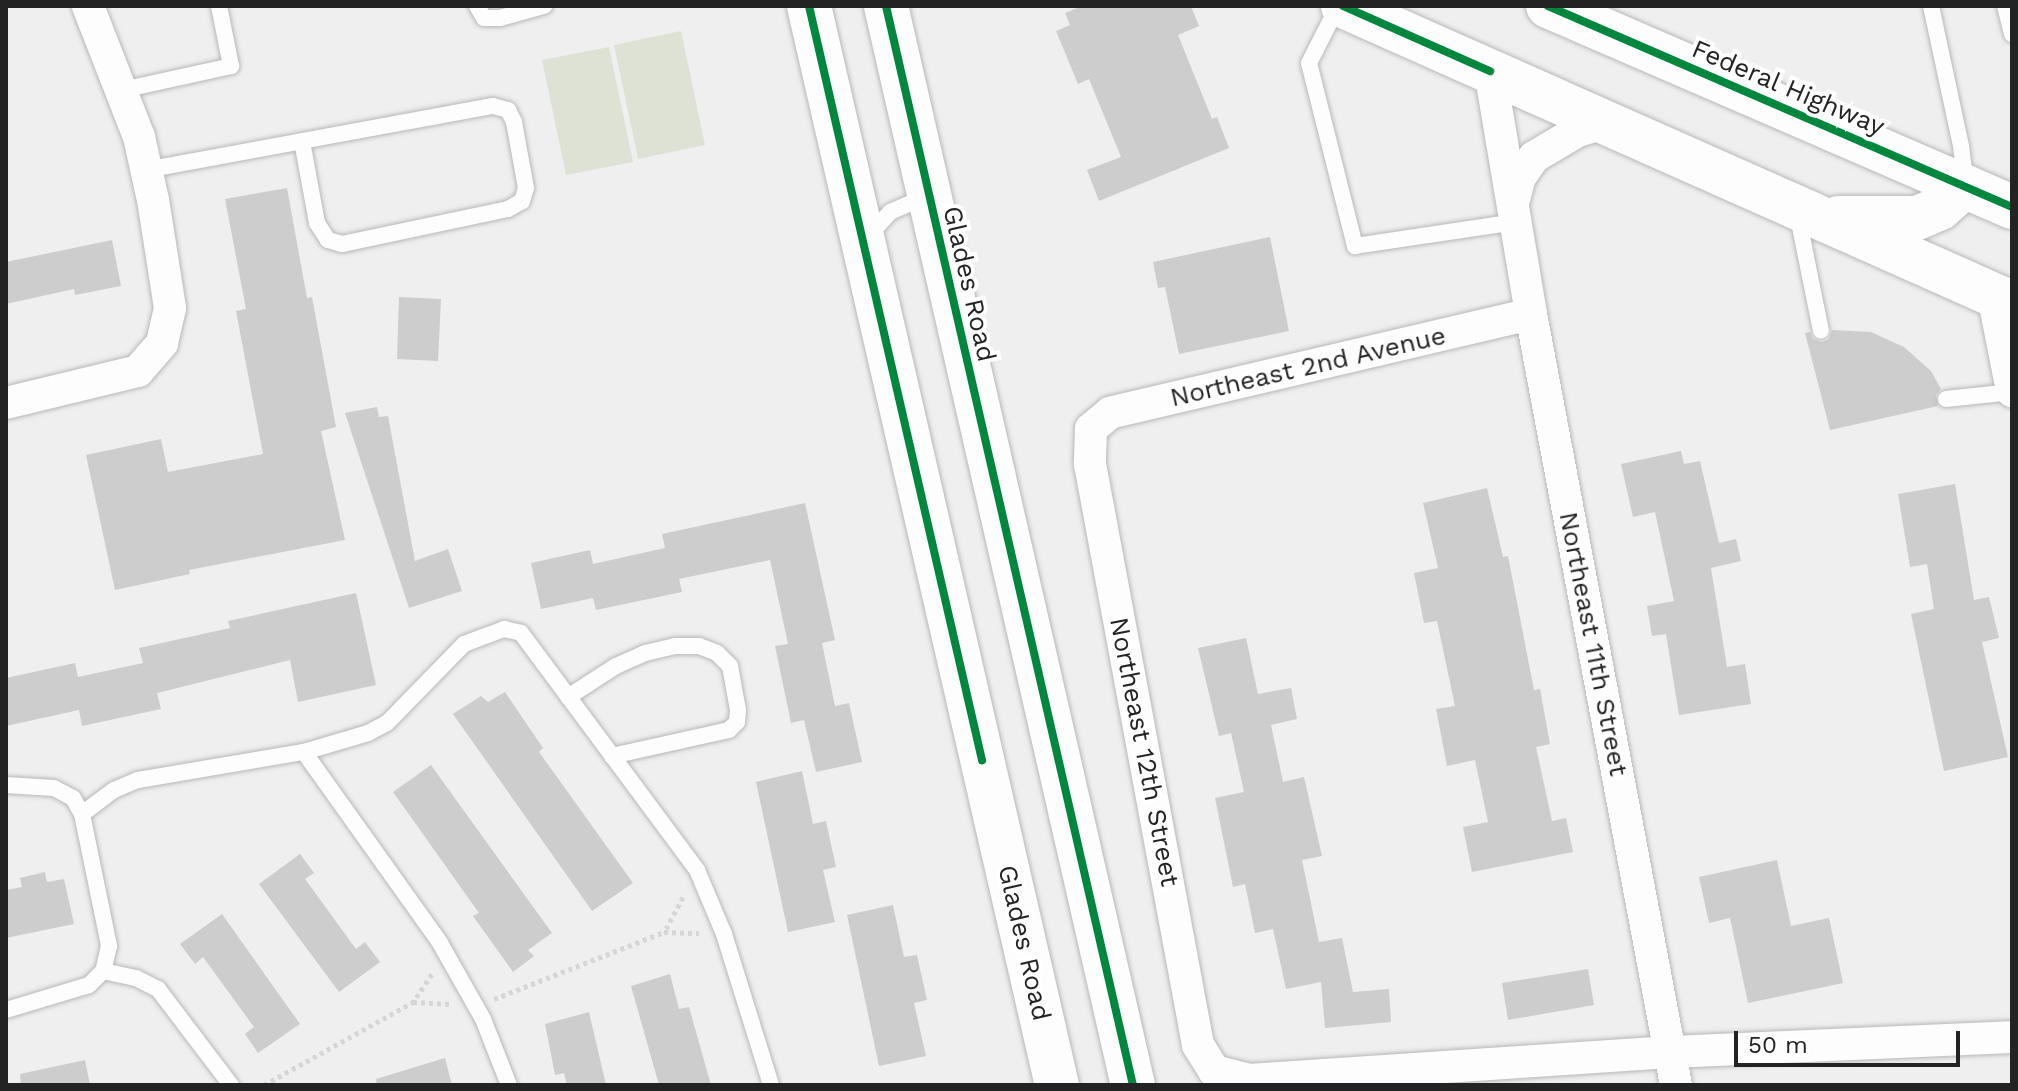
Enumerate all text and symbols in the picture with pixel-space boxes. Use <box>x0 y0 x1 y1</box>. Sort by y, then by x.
street label: Federal Highway <box>1687 33 1889 143</box>
street label: Glades Road <box>936 203 1002 365</box>
street label: Northeast 2nd Avenue <box>1167 320 1449 414</box>
street label: Northeast 11th Street <box>1552 509 1634 779</box>
street label: Northeast 12th Street <box>1103 615 1185 889</box>
street label: Glades Road <box>991 862 1057 1024</box>
scale bar <box>1738 1015 1964 1065</box>
text: 50 m <box>1748 1031 1808 1059</box>

